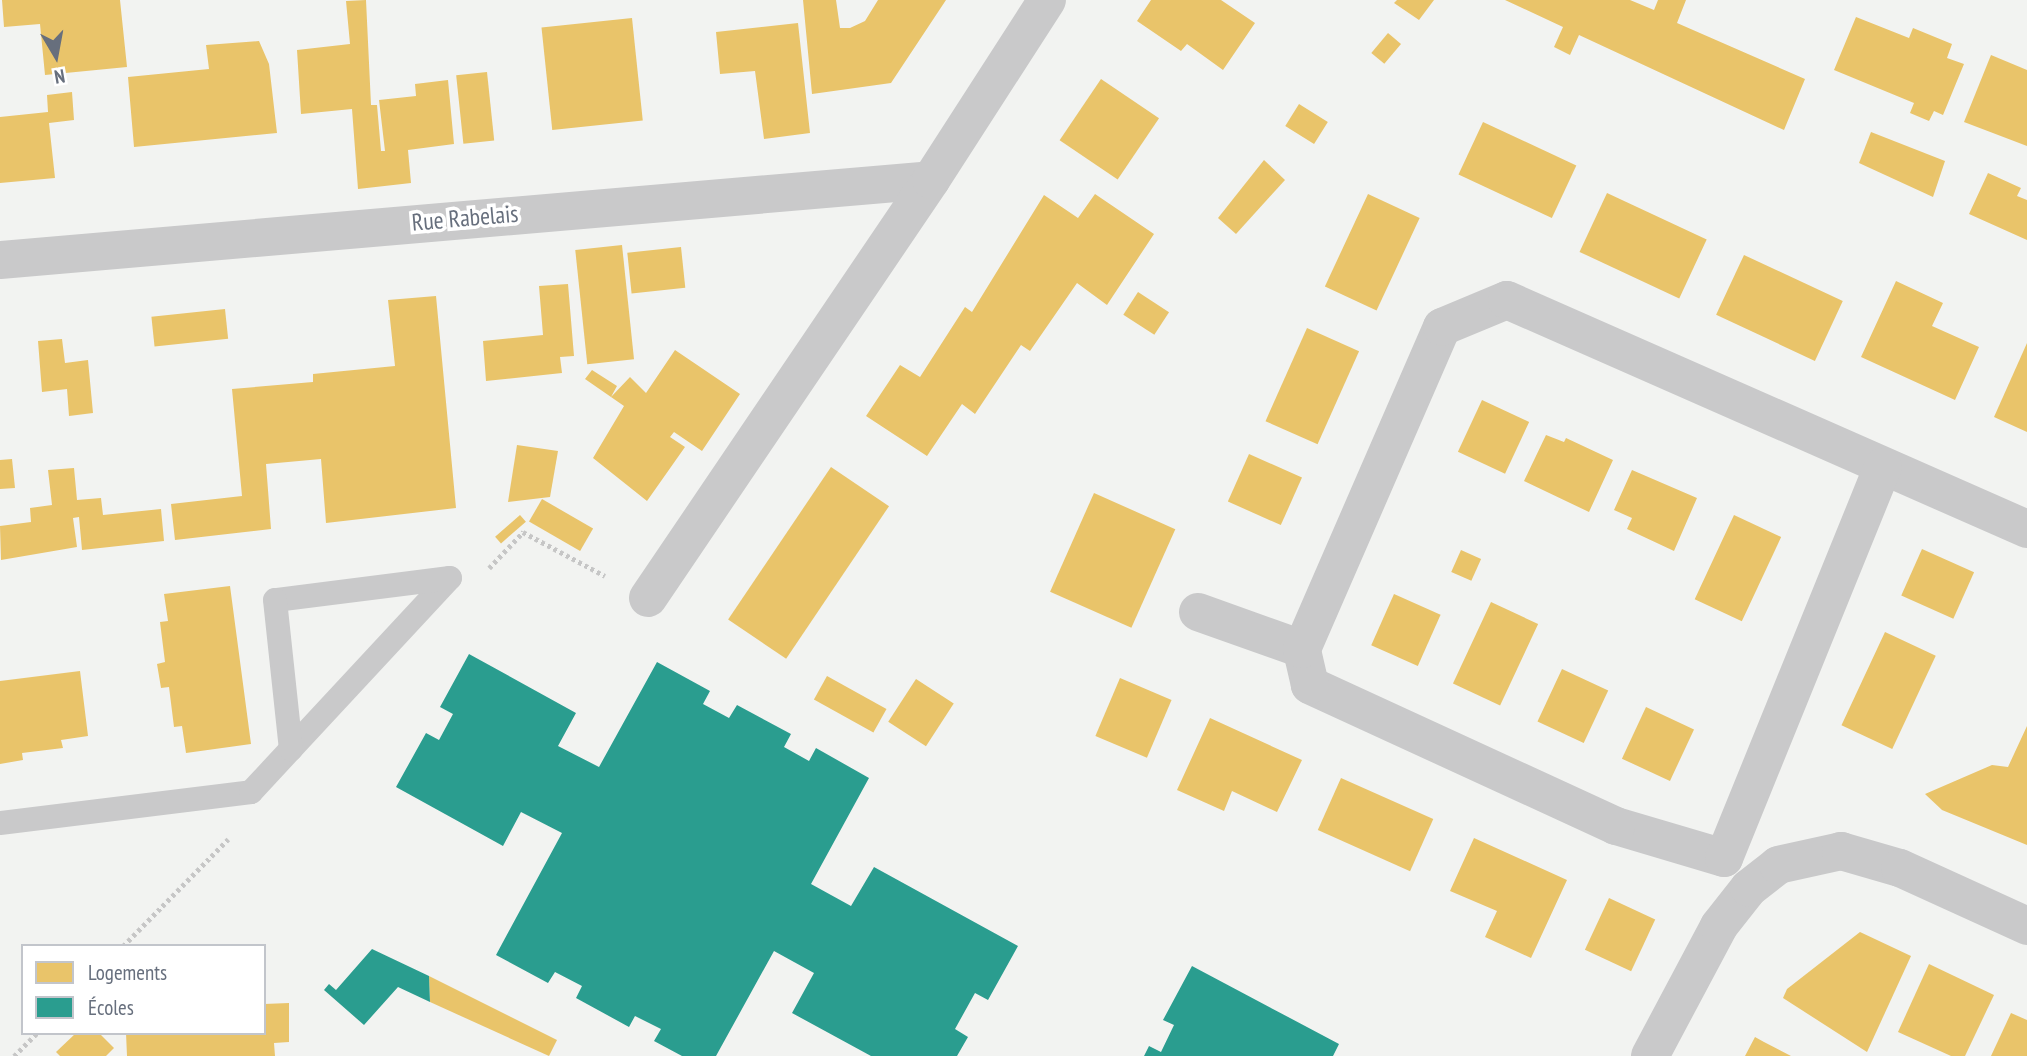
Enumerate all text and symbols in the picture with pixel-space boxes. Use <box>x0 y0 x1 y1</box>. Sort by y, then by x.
north arrow <box>21 21 91 91</box>
text: N <box>53 64 67 89</box>
street label: Rue Rabelais <box>411 199 519 237</box>
legend <box>21 944 266 1035</box>
text: Logements <box>88 959 167 986</box>
text: Écoles <box>88 994 134 1021</box>

